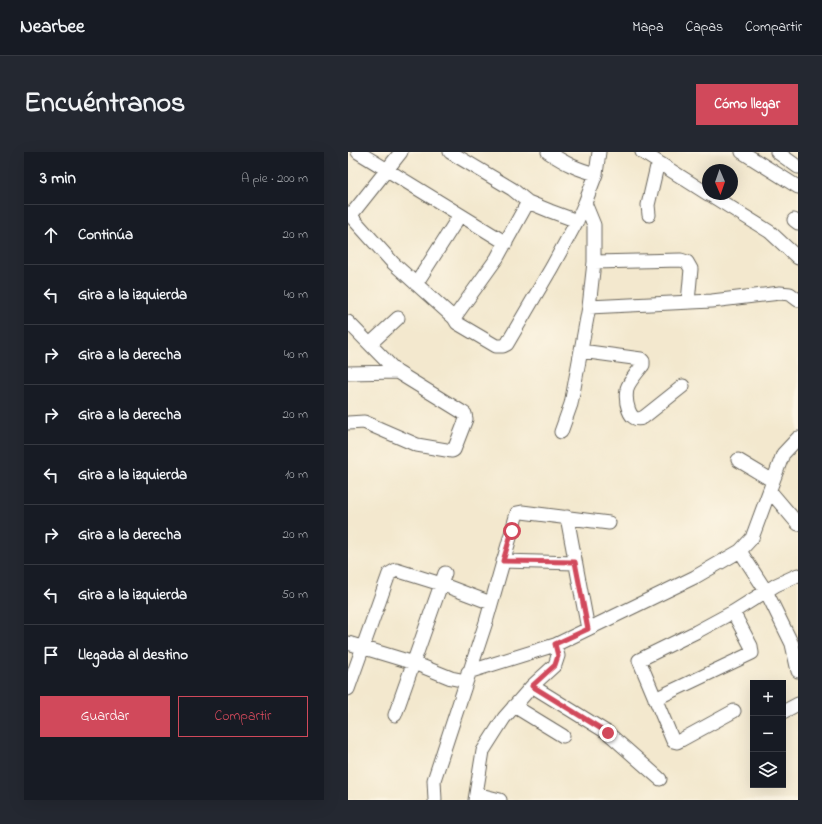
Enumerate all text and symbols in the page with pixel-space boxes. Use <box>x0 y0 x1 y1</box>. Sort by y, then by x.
text: Nearbee <box>20 14 85 41</box>
text: Mapa <box>632 17 664 38</box>
text: Capas <box>686 17 723 38</box>
text: Compartir <box>745 17 802 38</box>
text: Encuéntranos <box>24 84 185 125</box>
button: Cómo llegar <box>696 84 798 125</box>
north arrow <box>702 164 738 200</box>
text: 3 min <box>40 166 76 191</box>
text: A pie · 200 m <box>241 169 308 188</box>
icon: ahead <box>40 224 62 246</box>
text: Continúa <box>78 224 133 246</box>
text: 20 m <box>283 225 308 244</box>
icon: left <box>40 284 62 306</box>
text: Gira a la izquierda <box>78 284 187 306</box>
text: 40 m <box>284 285 308 304</box>
icon: right <box>40 344 62 366</box>
text: Gira a la derecha <box>78 344 181 366</box>
text: 40 m <box>284 345 308 364</box>
icon: right <box>40 404 62 426</box>
text: Gira a la derecha <box>78 404 181 426</box>
text: 20 m <box>283 405 308 424</box>
icon: left <box>40 464 62 486</box>
text: Gira a la izquierda <box>78 464 187 486</box>
text: 10 m <box>285 465 308 484</box>
route start <box>503 522 521 540</box>
icon: right <box>40 524 62 546</box>
text: Gira a la derecha <box>78 524 181 546</box>
text: 20 m <box>283 525 308 544</box>
icon: left <box>40 584 62 606</box>
text: Gira a la izquierda <box>78 584 187 606</box>
text: 50 m <box>282 585 308 604</box>
icon: arrive <box>40 644 62 666</box>
text: Llegada al destino <box>78 644 188 666</box>
map controls <box>750 680 786 788</box>
button: + <box>750 680 786 716</box>
button: Guardar <box>40 696 170 737</box>
button: Compartir <box>178 696 308 737</box>
button: − <box>750 716 786 752</box>
route end <box>599 724 617 742</box>
button: layers <box>750 752 786 788</box>

